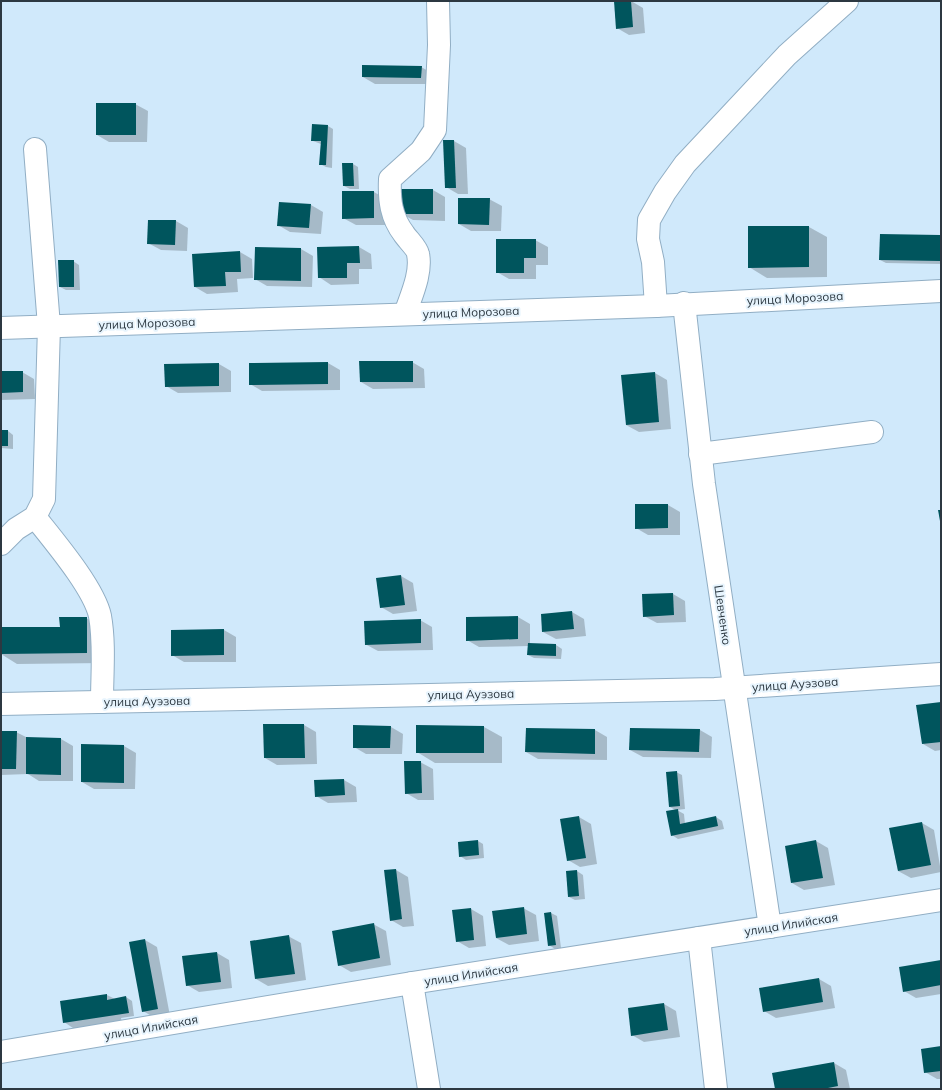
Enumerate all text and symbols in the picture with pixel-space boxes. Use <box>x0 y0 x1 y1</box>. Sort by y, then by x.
street label: улица Морозова <box>746 288 844 308</box>
street label: улица Морозова <box>422 303 520 321</box>
street label: улица Морозова <box>98 314 196 332</box>
street label: Шевченко <box>711 584 735 646</box>
street label: улица Ауэзова <box>751 674 839 694</box>
street label: улица Ауэзова <box>428 686 514 702</box>
street label: улица Ауэзова <box>104 693 190 709</box>
street label: улица Илийская <box>743 909 839 939</box>
street label: улица Илийская <box>423 959 519 989</box>
street label: улица Илийская <box>103 1011 199 1043</box>

